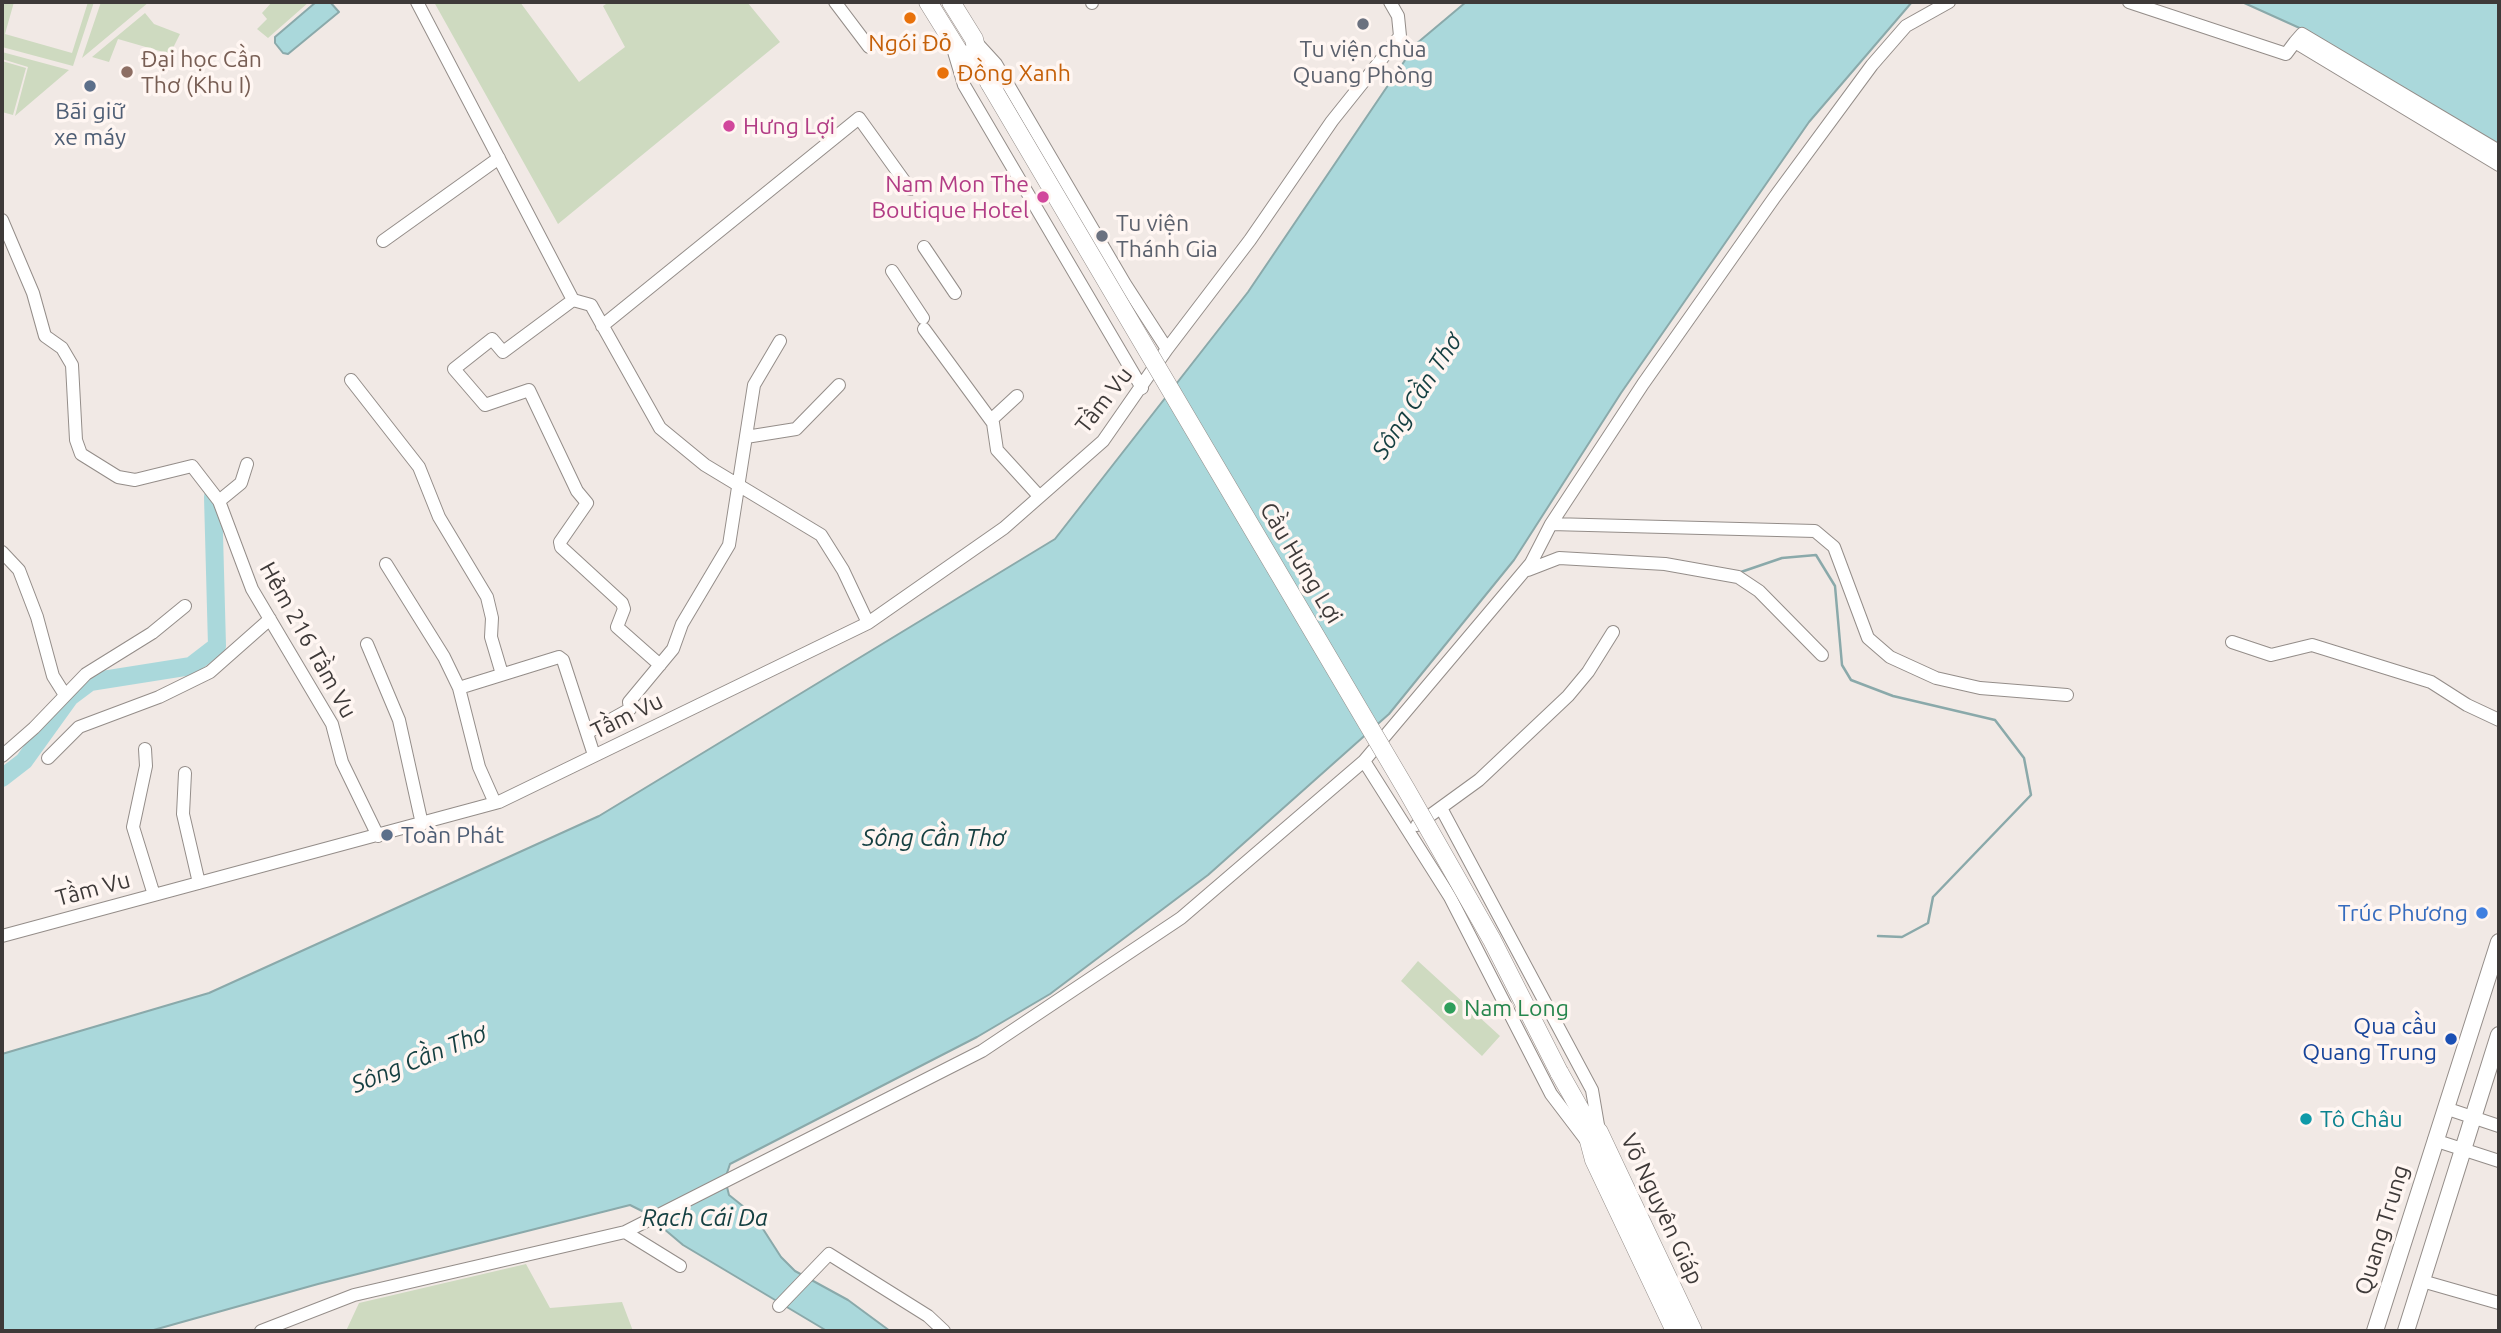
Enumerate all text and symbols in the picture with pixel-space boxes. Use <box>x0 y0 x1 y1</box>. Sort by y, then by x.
marker: Ngói Đỏ <box>902 10 918 26</box>
marker: Tu viện chùa Quang Phòng <box>1355 16 1371 32</box>
place label: Ngói Đỏ <box>868 29 952 57</box>
place label: Tu viện chùa Quang Phòng <box>1292 35 1434 89</box>
place label: Đại học Cần Thơ (Khu I) <box>141 45 262 99</box>
place label: Đồng Xanh <box>957 59 1071 87</box>
marker: Đại học Cần Thơ (Khu I) <box>119 64 135 80</box>
marker: Đồng Xanh <box>935 65 951 81</box>
marker: Bãi giữ xe máy <box>82 78 98 94</box>
place label: Bãi giữ xe máy <box>54 97 126 151</box>
place label: Hưng Lợi <box>743 112 835 140</box>
marker: Hưng Lợi <box>721 118 737 134</box>
place label: Nam Mon The Boutique Hotel <box>871 170 1029 224</box>
marker: Nam Mon The Boutique Hotel <box>1035 189 1051 205</box>
place label: Tu viện Thánh Gia <box>1116 209 1218 263</box>
marker: Tu viện Thánh Gia <box>1094 228 1110 244</box>
water label: Sông Cần Thơ <box>1366 328 1468 464</box>
street label: Tầm Vu <box>1070 361 1138 439</box>
street label: Cầu Hưng Lợi <box>1254 497 1348 629</box>
street label: Hẻm 216 Tầm Vu <box>254 557 362 723</box>
street label: Tầm Vu <box>587 687 667 745</box>
place label: Toàn Phát <box>401 821 504 849</box>
water label: Sông Cần Thơ <box>862 824 1006 852</box>
marker: Toàn Phát <box>379 827 395 843</box>
street label: Tầm Vu <box>53 866 133 912</box>
place label: Trúc Phương <box>2338 899 2468 927</box>
marker: Trúc Phương <box>2474 905 2490 921</box>
place label: Nam Long <box>1464 994 1569 1022</box>
marker: Nam Long <box>1442 1000 1458 1016</box>
place label: Qua cầu Quang Trung <box>2302 1012 2437 1066</box>
water label: Sông Cần Thơ <box>347 1019 491 1099</box>
marker: Qua cầu Quang Trung <box>2443 1031 2459 1047</box>
place label: Tô Châu <box>2320 1105 2403 1133</box>
marker: Tô Châu <box>2298 1111 2314 1127</box>
street label: Võ Nguyên Giáp <box>1615 1129 1709 1289</box>
street label: Quang Trung <box>2349 1162 2415 1298</box>
water label: Rạch Cái Da <box>642 1204 768 1232</box>

